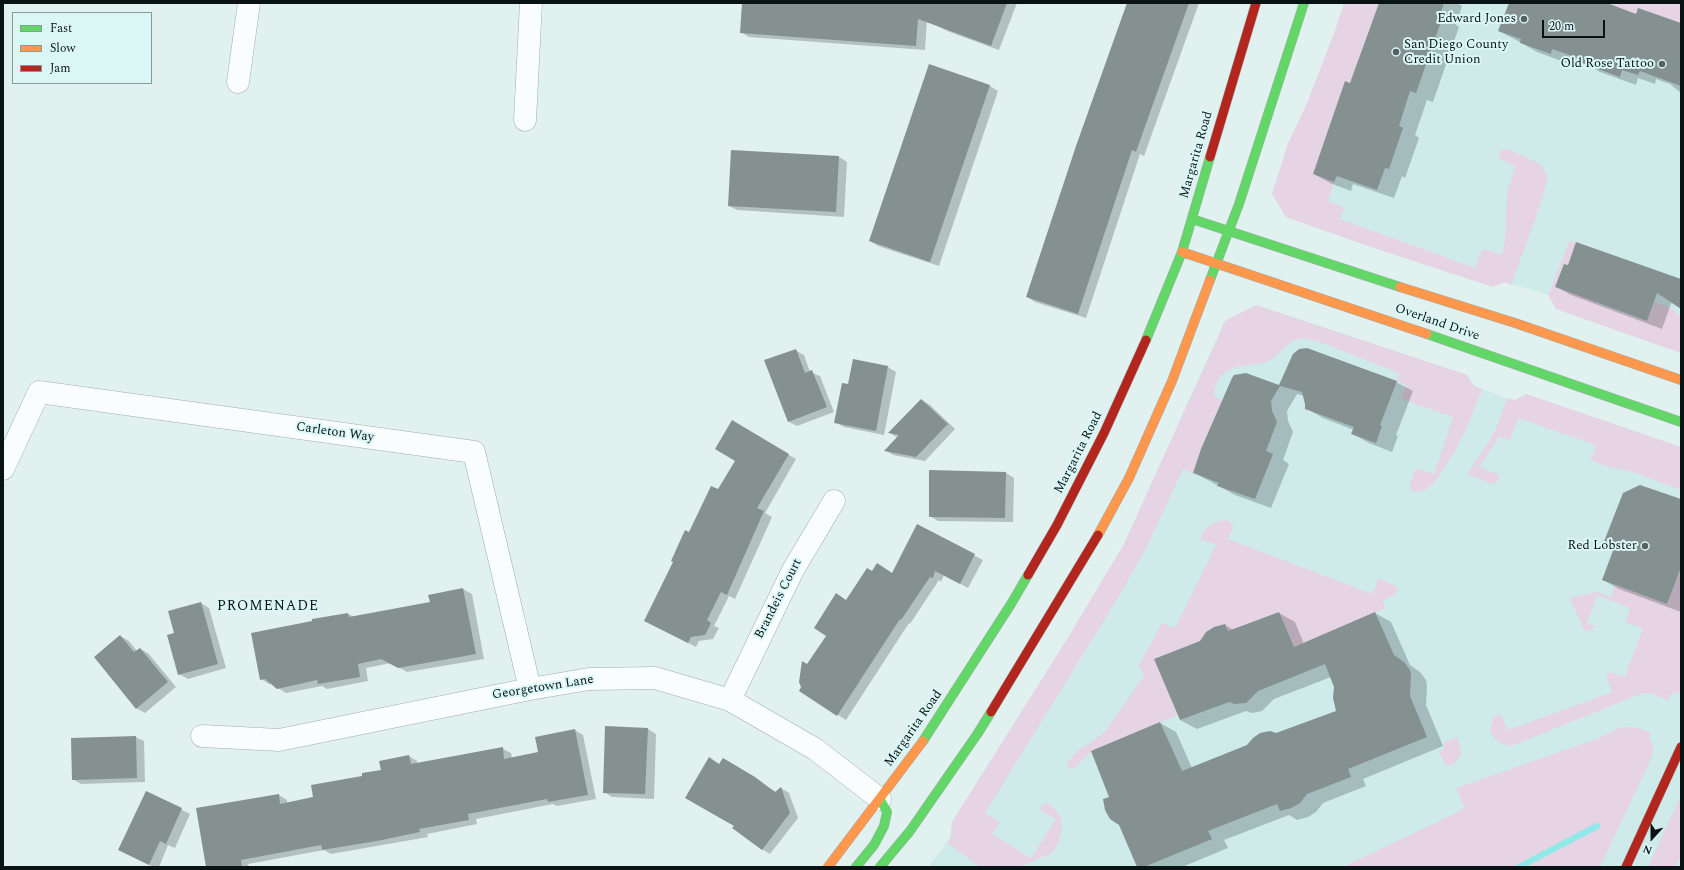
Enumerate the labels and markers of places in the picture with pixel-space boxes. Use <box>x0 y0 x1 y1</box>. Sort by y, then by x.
place label: Edward Jones <box>1437 11 1516 27</box>
marker: Edward Jones <box>1519 14 1529 24</box>
place label: San Diego County Credit Union <box>1404 37 1508 68</box>
marker: San Diego County Credit Union <box>1391 47 1401 57</box>
place label: Old Rose Tattoo <box>1560 56 1654 72</box>
marker: Old Rose Tattoo <box>1657 59 1667 69</box>
place label: Red Lobster <box>1568 538 1637 554</box>
marker: Red Lobster <box>1640 541 1650 551</box>

